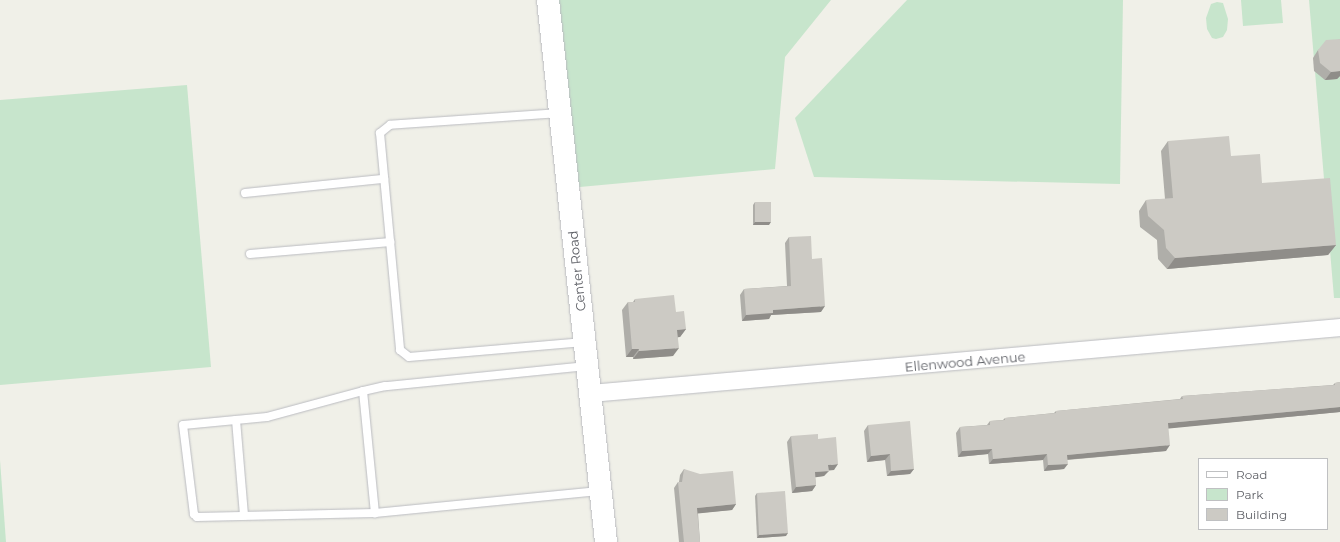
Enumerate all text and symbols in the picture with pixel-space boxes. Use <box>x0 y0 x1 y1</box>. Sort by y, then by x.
street label: Center Road <box>565 230 589 312</box>
street label: Ellenwood Avenue <box>904 349 1026 375</box>
legend <box>1198 458 1328 530</box>
text: Road <box>1236 467 1267 482</box>
text: Park <box>1236 487 1263 502</box>
text: Building <box>1236 507 1287 522</box>

